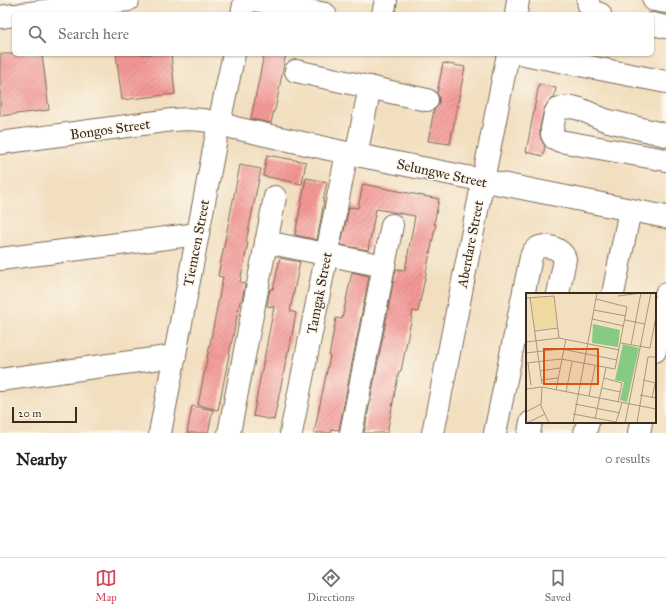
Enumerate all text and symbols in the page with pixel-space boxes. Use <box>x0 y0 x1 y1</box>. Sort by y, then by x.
search box <box>12 12 654 56</box>
icon: search <box>26 23 48 45</box>
text: Search here <box>58 25 129 43</box>
street label: Bongos Street <box>69 115 151 144</box>
street label: Selungwe Street <box>395 156 489 191</box>
street label: Tiemcen Street <box>180 198 213 288</box>
street label: Aberdare Street <box>453 199 487 290</box>
street label: Tamgak Street <box>303 251 336 336</box>
inset map <box>526 293 656 423</box>
scale bar <box>12 405 77 424</box>
text: 20 m <box>18 407 41 420</box>
text: Nearby <box>16 449 67 470</box>
text: 0 results <box>605 451 650 467</box>
tab: Map <box>95 567 117 604</box>
tab: Directions <box>307 567 355 604</box>
tab: Saved <box>545 567 571 604</box>

